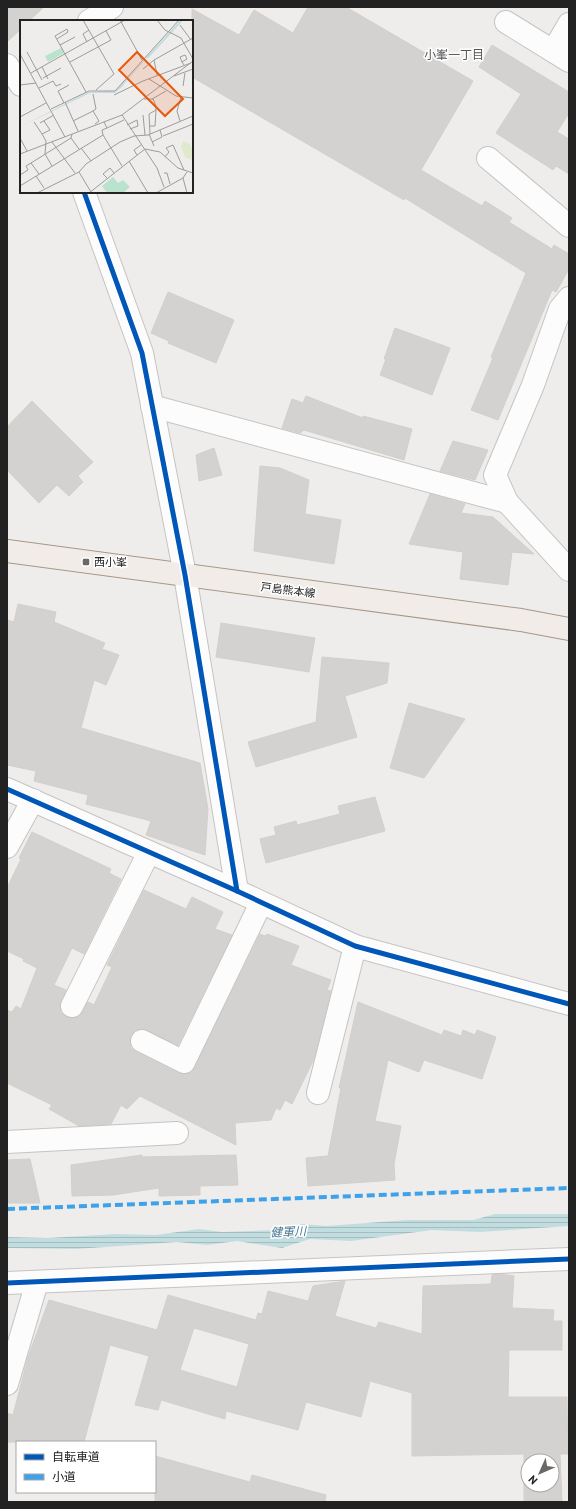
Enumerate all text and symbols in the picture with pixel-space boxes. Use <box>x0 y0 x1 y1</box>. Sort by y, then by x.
inset map <box>20 20 193 193</box>
district label: 小峯一丁目 <box>424 47 484 62</box>
place label: 西小峯 <box>94 555 127 569</box>
marker: 西小峯 <box>81 557 91 567</box>
street label: 戸島熊本線 <box>260 580 316 600</box>
water label: 健軍川 <box>270 1223 308 1240</box>
legend <box>16 1441 156 1493</box>
text: 自転車道 <box>52 1449 100 1464</box>
north arrow <box>520 1453 560 1493</box>
text: 小道 <box>52 1469 76 1484</box>
text: N <box>525 1473 540 1488</box>

